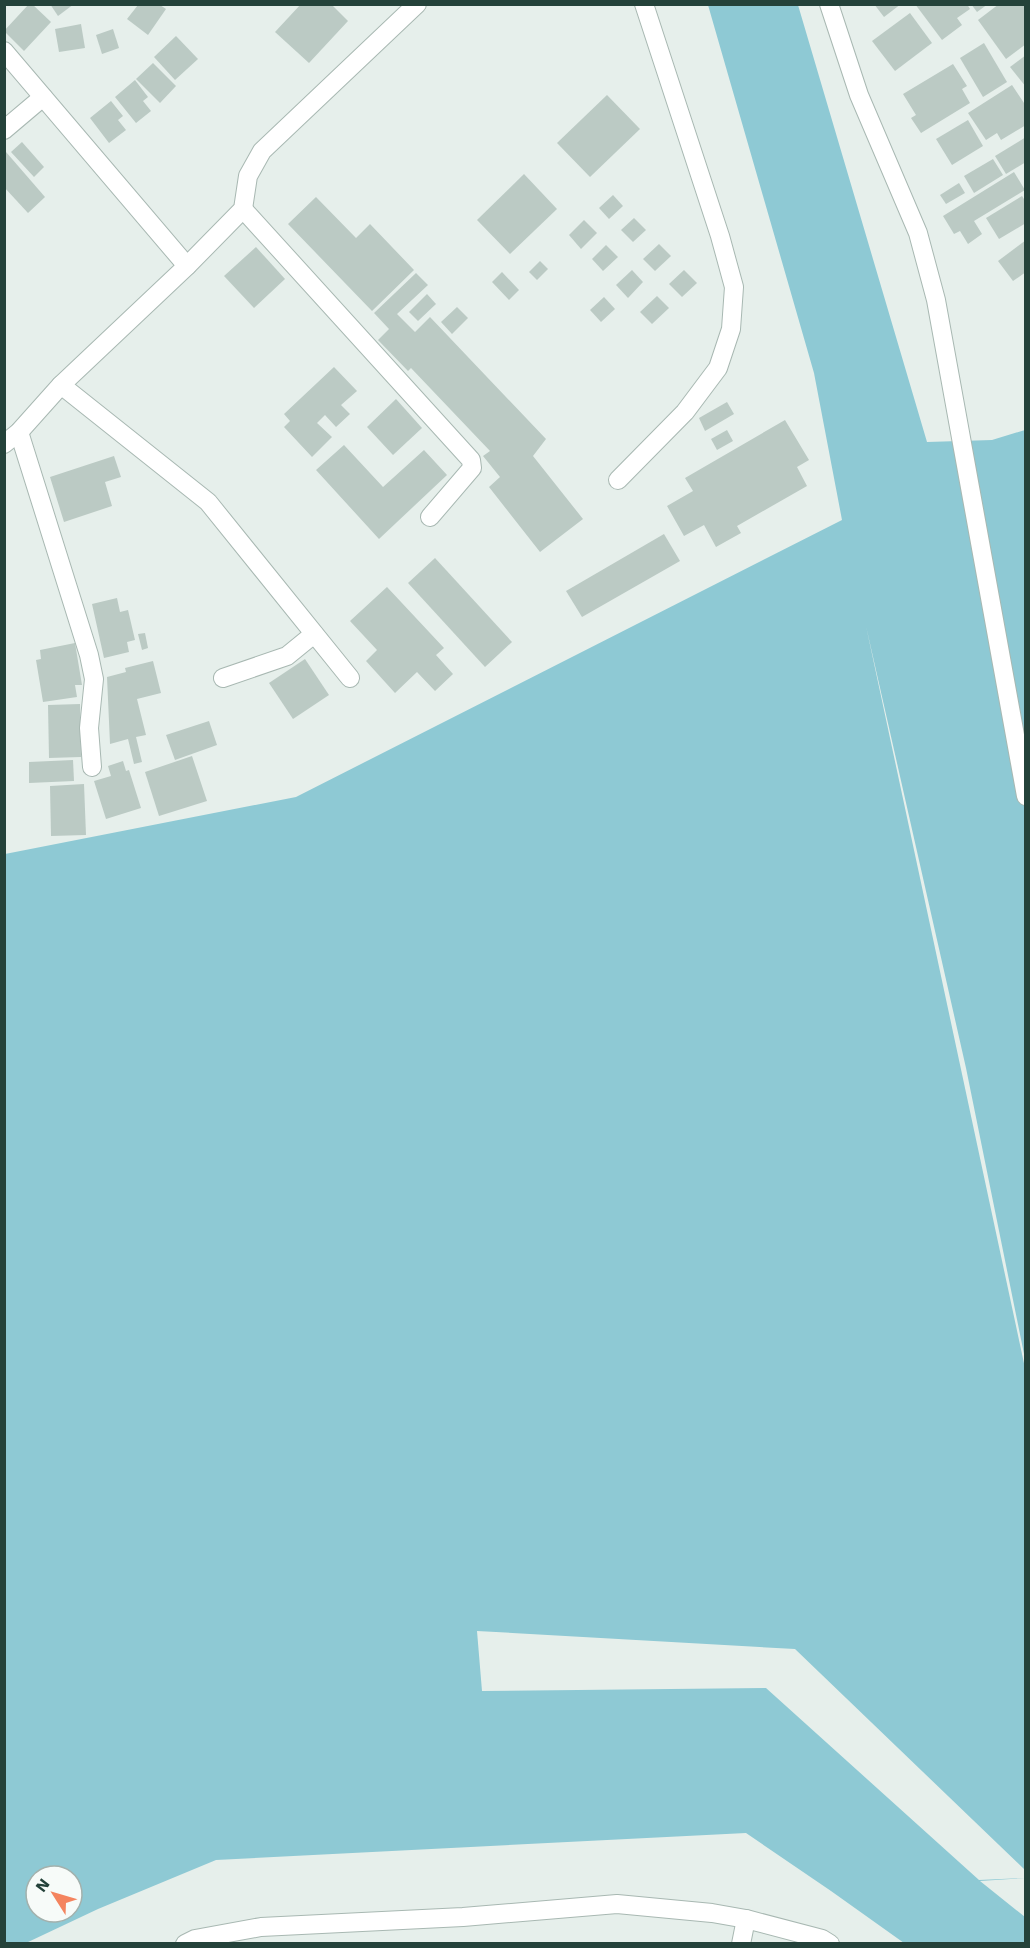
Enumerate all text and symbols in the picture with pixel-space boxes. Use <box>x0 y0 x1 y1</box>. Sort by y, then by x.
north arrow <box>24 1864 84 1924</box>
text: N <box>31 1875 54 1896</box>

